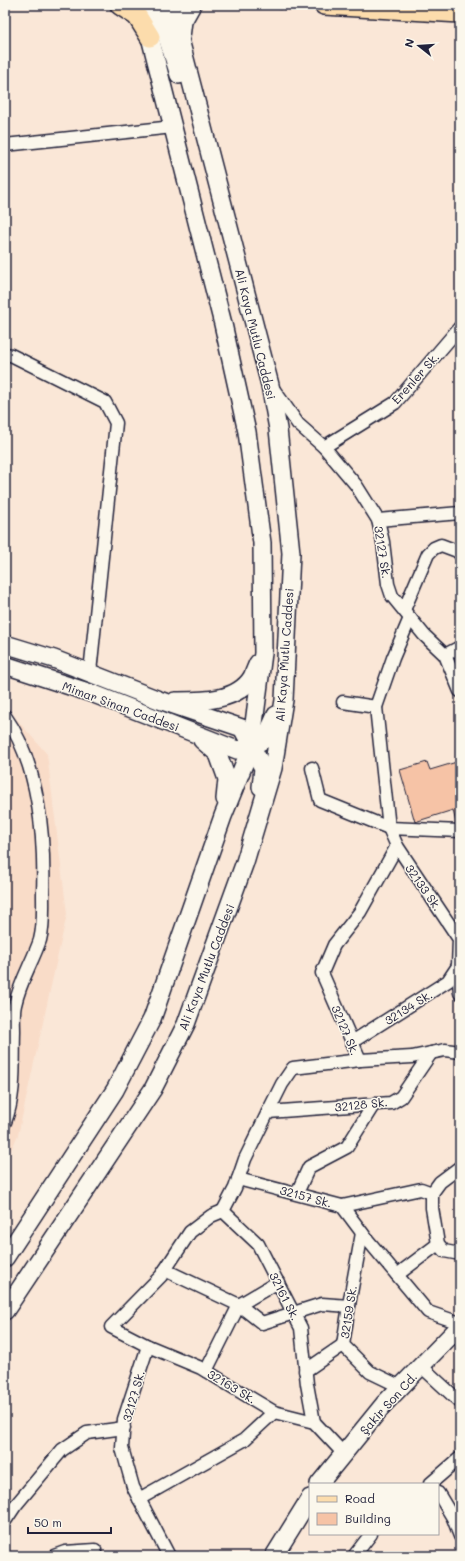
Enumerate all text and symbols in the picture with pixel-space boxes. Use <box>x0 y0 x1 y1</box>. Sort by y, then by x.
north arrow <box>399 26 439 66</box>
text: N <box>401 37 417 49</box>
street label: Ali Kaya Mutlu Caddesi <box>232 267 280 401</box>
street label: Erenler Sk. <box>388 349 442 407</box>
street label: 32127 Sk. <box>371 525 395 579</box>
street label: Ali Kaya Mutlu Caddesi <box>271 588 297 722</box>
street label: Mimar Sinan Caddesi <box>60 677 182 735</box>
street label: 32133 Sk. <box>402 860 446 914</box>
street label: Ali Kaya Mutlu Caddesi <box>174 901 238 1033</box>
street label: 32134 Sk. <box>381 986 435 1028</box>
street label: 32127 Sk. <box>328 1002 364 1058</box>
street label: 32128 Sk. <box>334 1093 388 1115</box>
street label: 32157 Sk. <box>278 1181 334 1211</box>
street label: 32161 Sk. <box>266 1269 304 1323</box>
street label: 32159 Sk. <box>336 1284 360 1340</box>
street label: 32163 Sk. <box>205 1365 259 1407</box>
street label: 32127 Sk. <box>118 1368 148 1424</box>
street label: Şakir Son Cd. <box>356 1369 420 1437</box>
legend <box>309 1483 439 1535</box>
text: Road <box>345 1490 375 1506</box>
scale bar <box>28 1509 111 1535</box>
text: Building <box>345 1510 391 1526</box>
text: 50 m <box>34 1514 62 1530</box>

